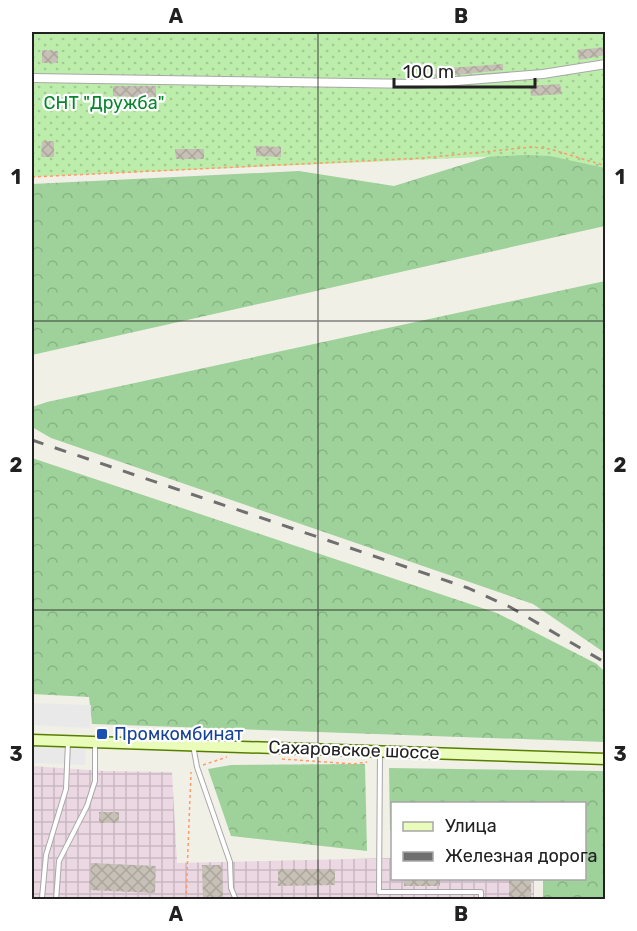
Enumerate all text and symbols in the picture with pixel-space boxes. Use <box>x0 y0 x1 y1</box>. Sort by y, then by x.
text: A <box>169 4 184 28</box>
text: B <box>454 4 468 28</box>
scale bar <box>394 51 535 89</box>
text: 100 m <box>403 61 454 83</box>
park label: СНТ "Дружба" <box>44 92 164 114</box>
text: 1 <box>11 165 21 189</box>
text: 1 <box>615 165 625 189</box>
text: 2 <box>10 453 23 477</box>
text: 2 <box>614 453 627 477</box>
place label: Промкомбинат <box>114 723 244 745</box>
marker: Промкомбинат <box>95 727 109 741</box>
street label: Сахаровское шоссе <box>268 736 440 764</box>
text: 3 <box>9 742 23 766</box>
text: 3 <box>613 742 627 766</box>
legend <box>391 802 586 880</box>
text: Улица <box>445 815 497 837</box>
text: Железная дорога <box>445 845 598 867</box>
text: A <box>169 902 184 926</box>
text: B <box>454 902 468 926</box>

